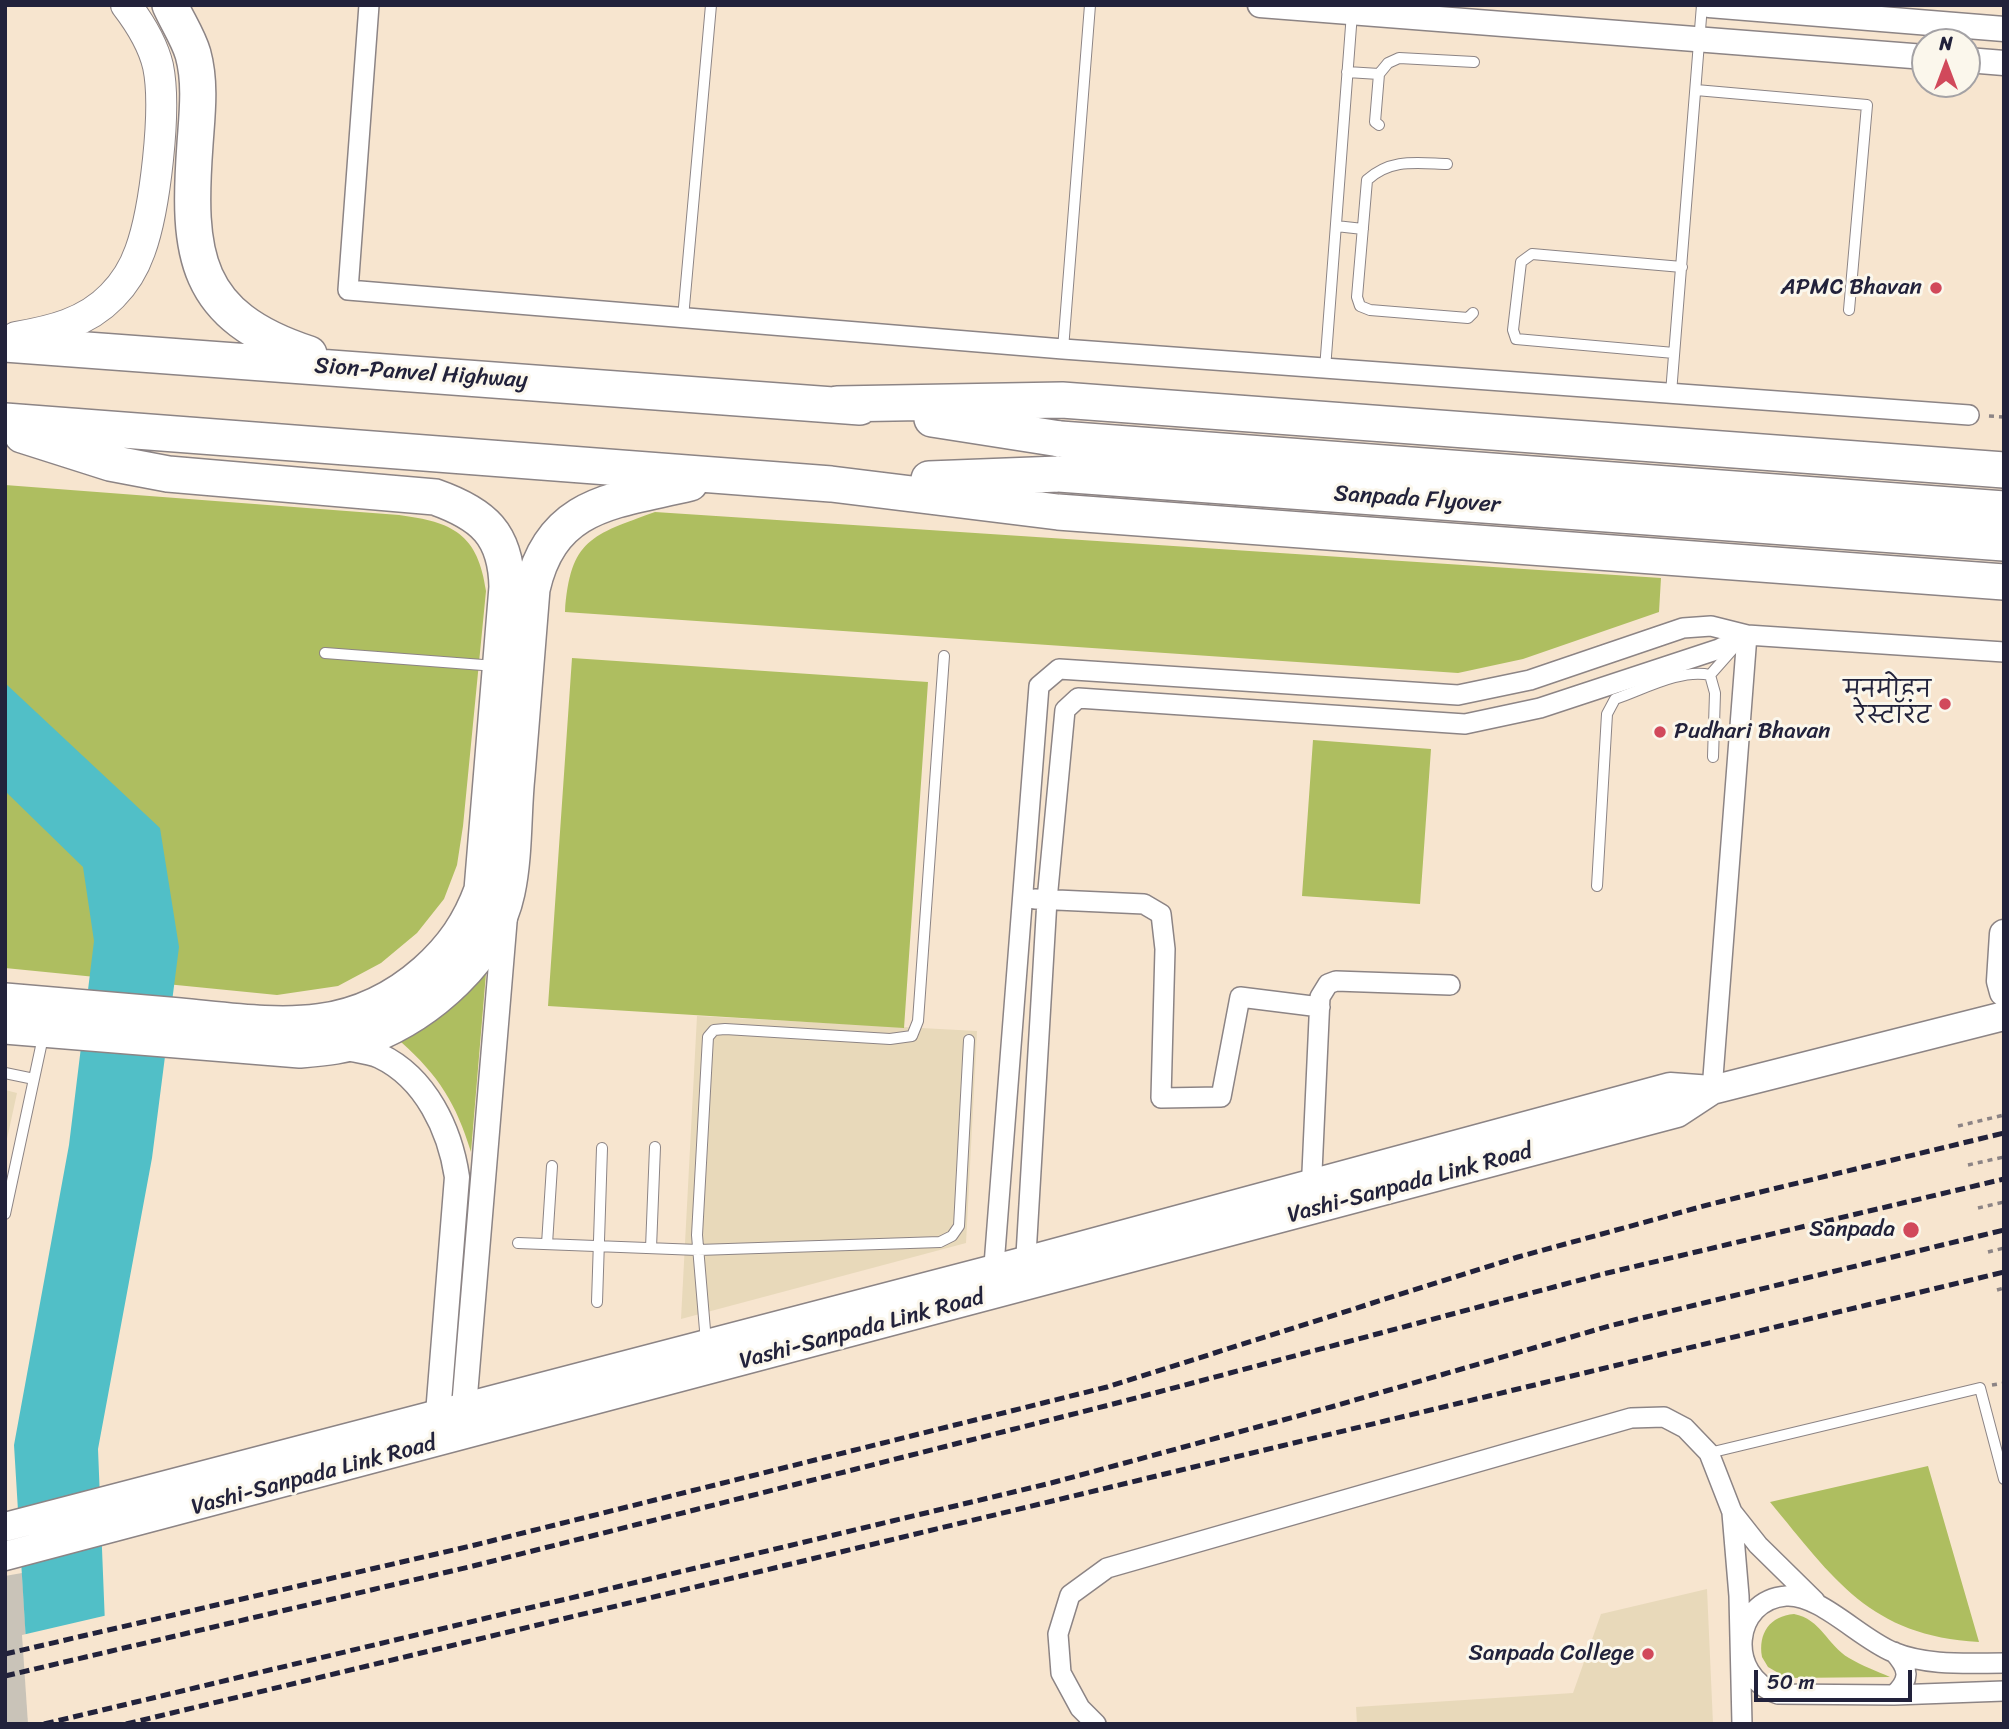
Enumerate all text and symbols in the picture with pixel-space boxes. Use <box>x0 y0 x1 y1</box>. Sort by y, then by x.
text: N <box>1939 27 1953 60</box>
north arrow <box>1911 28 1981 98</box>
place label: APMC Bhavan <box>1781 274 1922 302</box>
marker: APMC Bhavan <box>1928 280 1944 296</box>
street label: Sion-Panvel Highway <box>313 353 529 395</box>
street label: Sanpada Flyover <box>1333 480 1501 520</box>
place label: मनमोहन रेस्टॉरंट <box>1843 677 1931 731</box>
marker: मनमोहन रेस्टॉरंट <box>1937 696 1953 712</box>
place label: Pudhari Bhavan <box>1674 718 1831 746</box>
marker: Pudhari Bhavan <box>1652 724 1668 740</box>
street label: Vashi-Sanpada Link Road <box>1285 1138 1535 1230</box>
place label: Sanpada <box>1809 1216 1895 1244</box>
marker: Sanpada <box>1901 1220 1921 1240</box>
street label: Vashi-Sanpada Link Road <box>737 1284 987 1376</box>
street label: Vashi-Sanpada Link Road <box>189 1430 439 1522</box>
place label: Sanpada College <box>1469 1640 1634 1668</box>
marker: Sanpada College <box>1640 1646 1656 1662</box>
scale bar <box>1757 1656 1914 1700</box>
text: 50 m <box>1767 1663 1815 1701</box>

